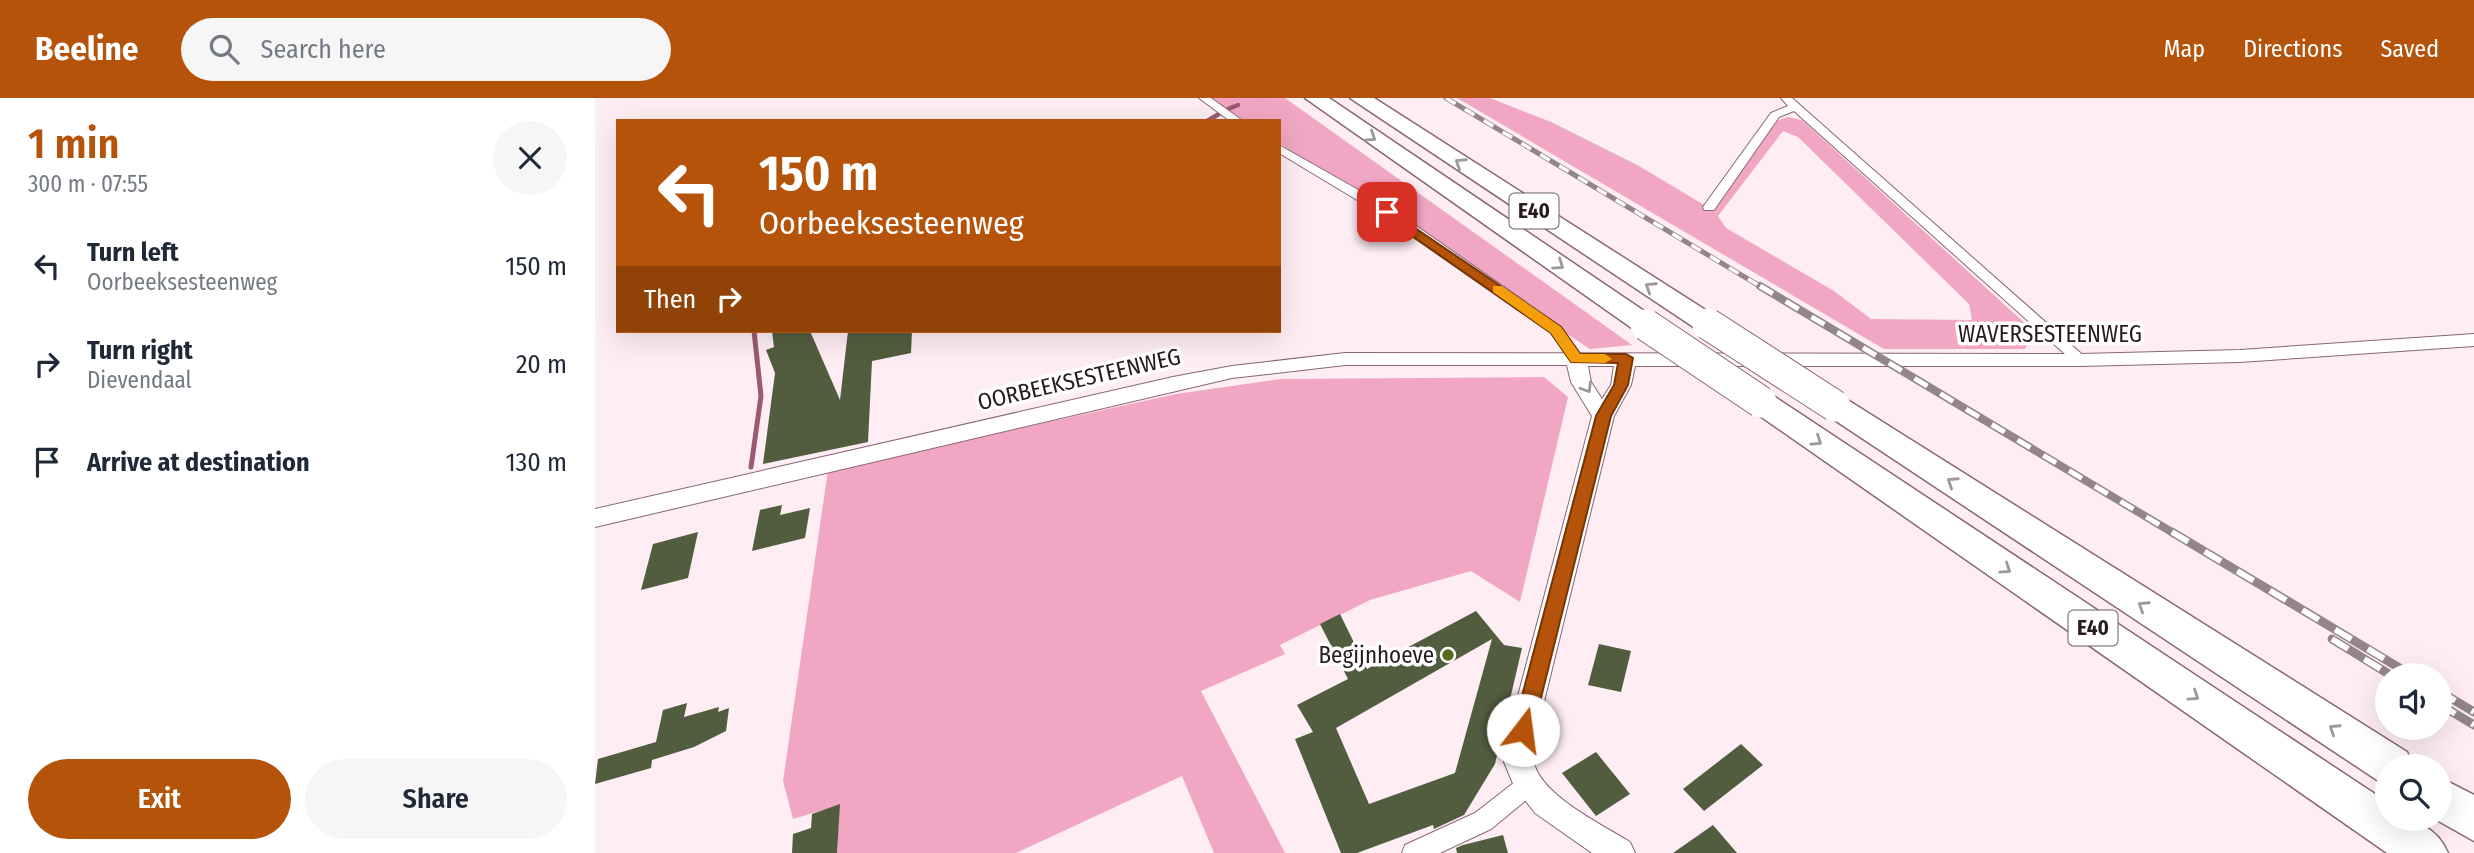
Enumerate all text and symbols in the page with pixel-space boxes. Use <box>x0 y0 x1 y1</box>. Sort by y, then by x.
search box <box>181 18 671 81</box>
text: Beeline <box>35 29 139 69</box>
icon: search <box>205 30 243 68</box>
text: Search here <box>261 34 386 65</box>
text: Map <box>2164 35 2205 63</box>
text: Directions <box>2243 35 2342 63</box>
text: Saved <box>2380 35 2439 63</box>
text: 1 min <box>28 119 119 169</box>
button: close <box>493 121 567 195</box>
one-way arrow <box>1363 128 1376 141</box>
text: 150 m <box>759 144 878 203</box>
icon: left <box>644 147 735 238</box>
one-way arrow <box>1454 158 1467 171</box>
text: 300 m · 07:55 <box>28 170 148 198</box>
pin <box>1357 182 1417 242</box>
icon: arrive <box>1368 193 1406 231</box>
road number: E40 <box>1509 194 1559 228</box>
text: Oorbeeksesteenweg <box>759 204 1024 242</box>
text: Turn left <box>87 237 179 268</box>
icon: left <box>28 247 66 285</box>
text: 150 m <box>505 251 567 282</box>
one-way arrow <box>1551 257 1564 269</box>
text: Oorbeeksesteenweg <box>87 268 277 296</box>
icon: right <box>710 280 748 318</box>
one-way arrow <box>1645 282 1658 295</box>
text: Then <box>644 284 696 315</box>
street label: WAVERSESTEENWEG <box>1958 320 2142 348</box>
text: Turn right <box>87 335 193 366</box>
street label: OORBEEKSESTEENWEG <box>975 342 1183 416</box>
icon: right <box>28 345 66 383</box>
text: 20 m <box>516 349 567 380</box>
text: Dievendaal <box>87 366 192 394</box>
one-way arrow <box>1578 381 1591 394</box>
one-way arrow <box>1809 433 1822 445</box>
icon: arrive <box>28 443 66 481</box>
text: Arrive at destination <box>87 447 310 478</box>
text: 130 m <box>505 447 567 478</box>
one-way arrow <box>1947 478 1960 491</box>
one-way arrow <box>1998 560 2011 573</box>
one-way arrow <box>2138 601 2151 614</box>
road number: E40 <box>2069 610 2117 646</box>
place label: Begijnhoeve <box>1319 641 1434 669</box>
marker: Begijnhoeve <box>1440 647 1456 663</box>
map controls <box>2375 663 2452 831</box>
button: sound <box>2375 663 2452 740</box>
one-way arrow <box>2186 688 2199 700</box>
position arrow <box>1486 693 1560 767</box>
one-way arrow <box>2329 725 2342 738</box>
button: search <box>2375 754 2452 831</box>
button: Exit <box>28 759 291 839</box>
button: Share <box>305 759 567 839</box>

